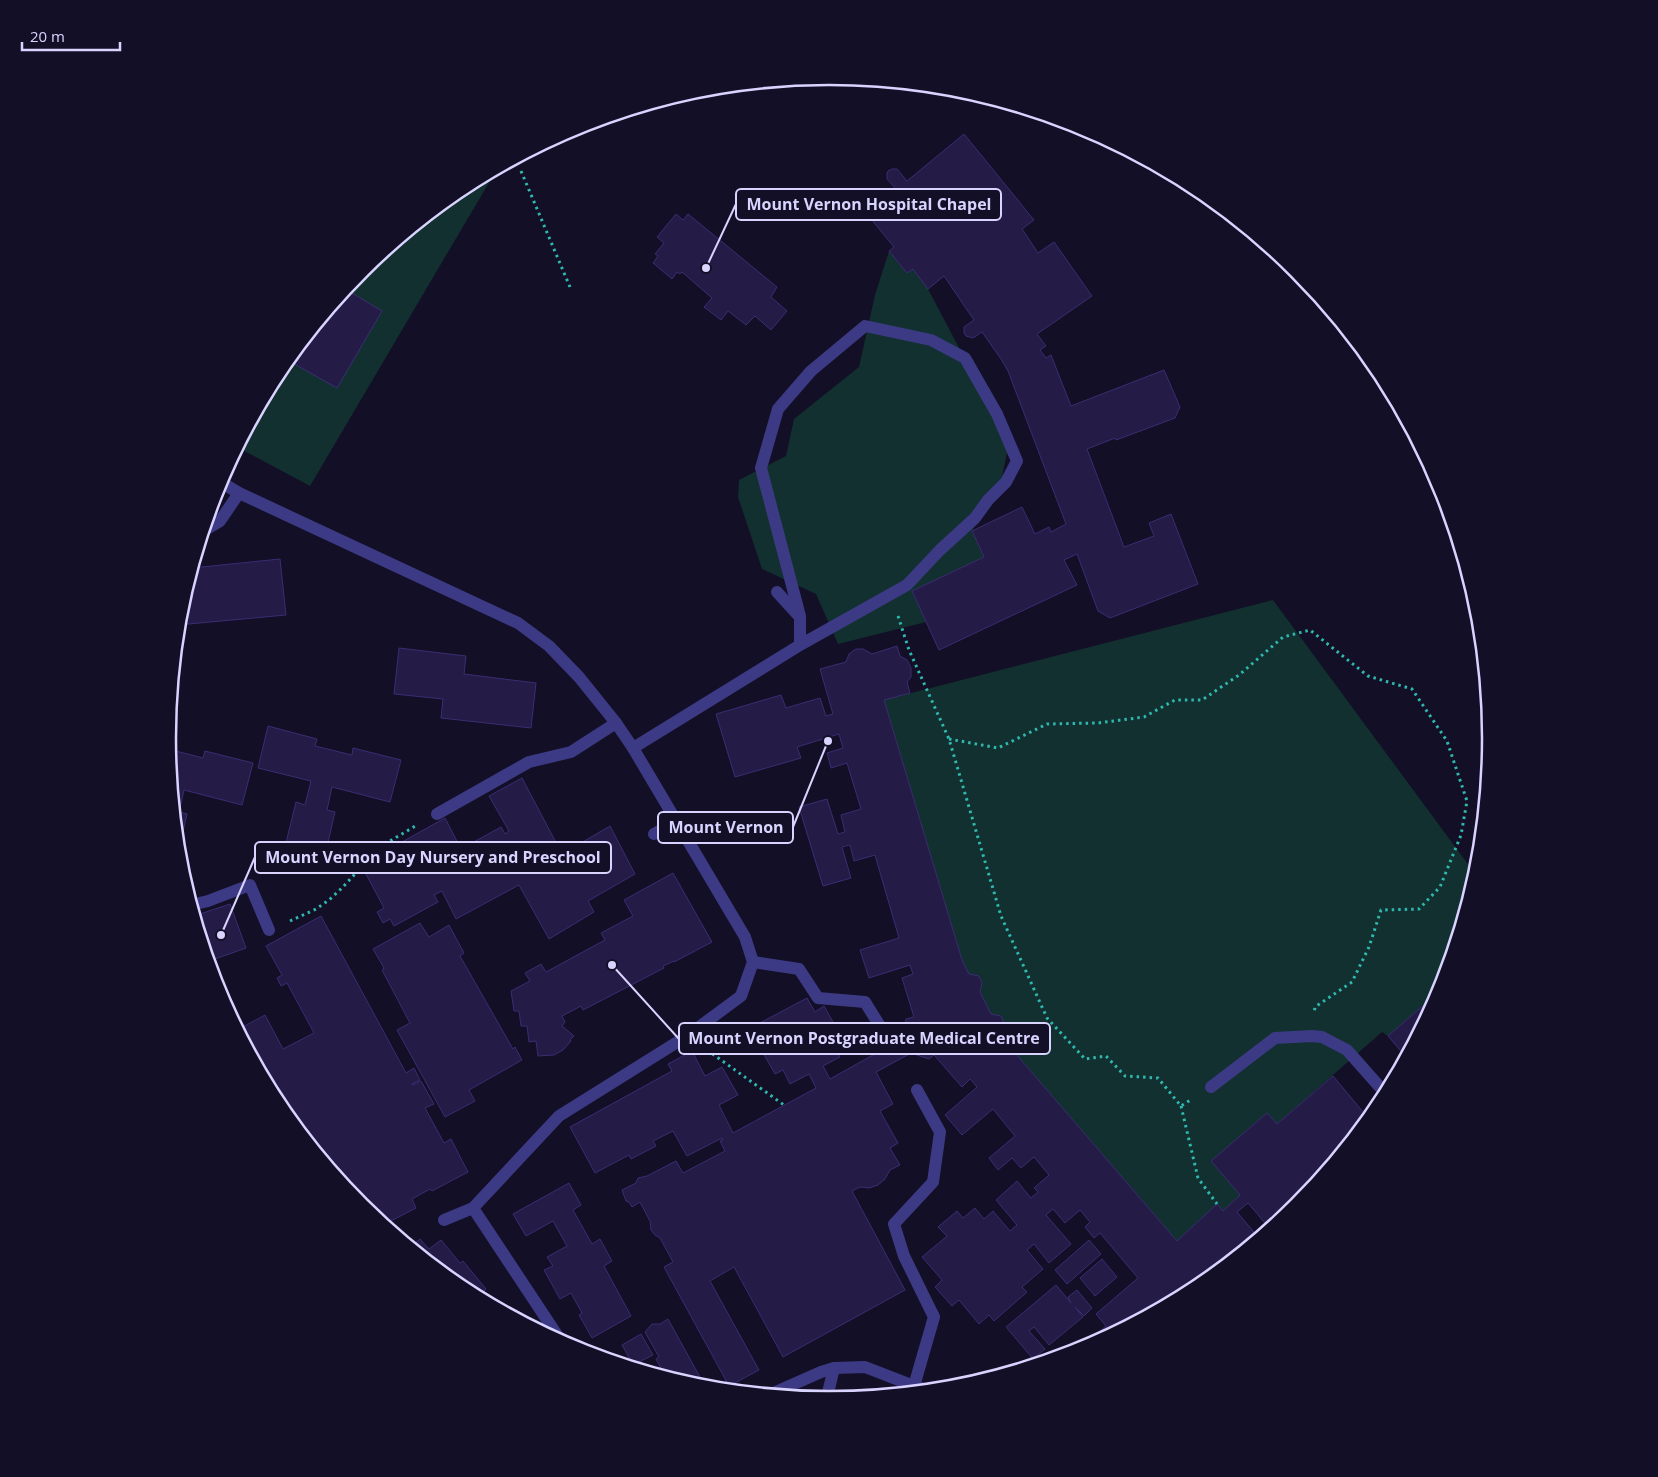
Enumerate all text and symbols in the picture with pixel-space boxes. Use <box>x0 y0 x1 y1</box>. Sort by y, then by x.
scale bar <box>22 20 120 52</box>
text: 20 m <box>30 26 65 46</box>
callout: Mount Vernon Hospital Chapel <box>736 189 1001 220</box>
text: Mount Vernon Hospital Chapel <box>747 193 991 215</box>
callout: Mount Vernon <box>658 812 793 843</box>
text: Mount Vernon <box>668 816 784 838</box>
callout: Mount Vernon Day Nursery and Preschool <box>255 842 611 873</box>
text: Mount Vernon Day Nursery and Preschool <box>265 846 601 868</box>
callout: Mount Vernon Postgraduate Medical Centre <box>679 1023 1050 1054</box>
text: Mount Vernon Postgraduate Medical Centre <box>688 1027 1040 1049</box>

